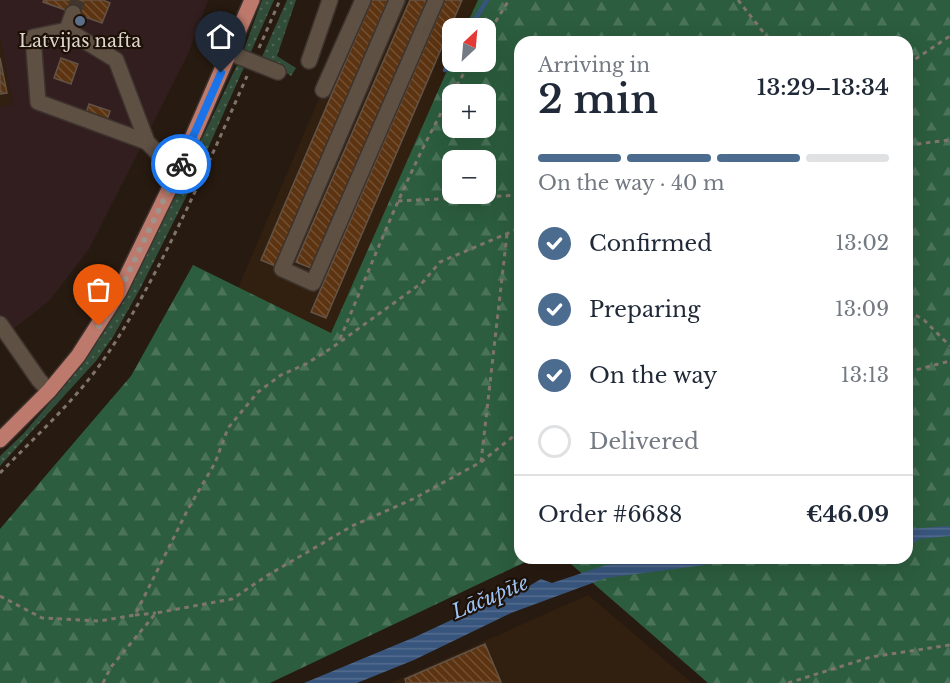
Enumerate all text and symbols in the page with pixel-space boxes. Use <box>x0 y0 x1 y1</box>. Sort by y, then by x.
pin <box>195 11 246 73</box>
marker: Latvijas nafta <box>73 14 87 28</box>
north arrow <box>442 18 496 72</box>
map controls <box>442 18 496 204</box>
icon: home <box>204 20 237 53</box>
place label: Latvijas nafta <box>19 30 141 52</box>
text: Arriving in <box>538 53 650 77</box>
text: 13:29–13:34 <box>757 74 889 101</box>
text: 2 min <box>538 75 658 124</box>
button: + <box>442 84 496 138</box>
courier <box>151 134 211 194</box>
icon: bike <box>165 148 198 181</box>
button: − <box>442 150 496 204</box>
text: On the way · 40 m <box>538 171 724 195</box>
icon: check <box>538 227 571 260</box>
text: Confirmed <box>589 230 712 257</box>
text: 13:02 <box>835 231 889 255</box>
pin <box>73 264 124 326</box>
icon: bag <box>82 273 115 306</box>
icon: check <box>538 293 571 326</box>
text: Preparing <box>589 296 700 323</box>
text: 13:09 <box>835 297 889 321</box>
icon: check <box>538 359 571 392</box>
text: On the way <box>589 362 717 389</box>
text: 13:13 <box>841 363 889 387</box>
text: Delivered <box>589 428 699 455</box>
text: Order #6688 <box>538 501 682 528</box>
text: €46.09 <box>806 501 889 528</box>
water label: Lāčupīte <box>447 570 532 624</box>

